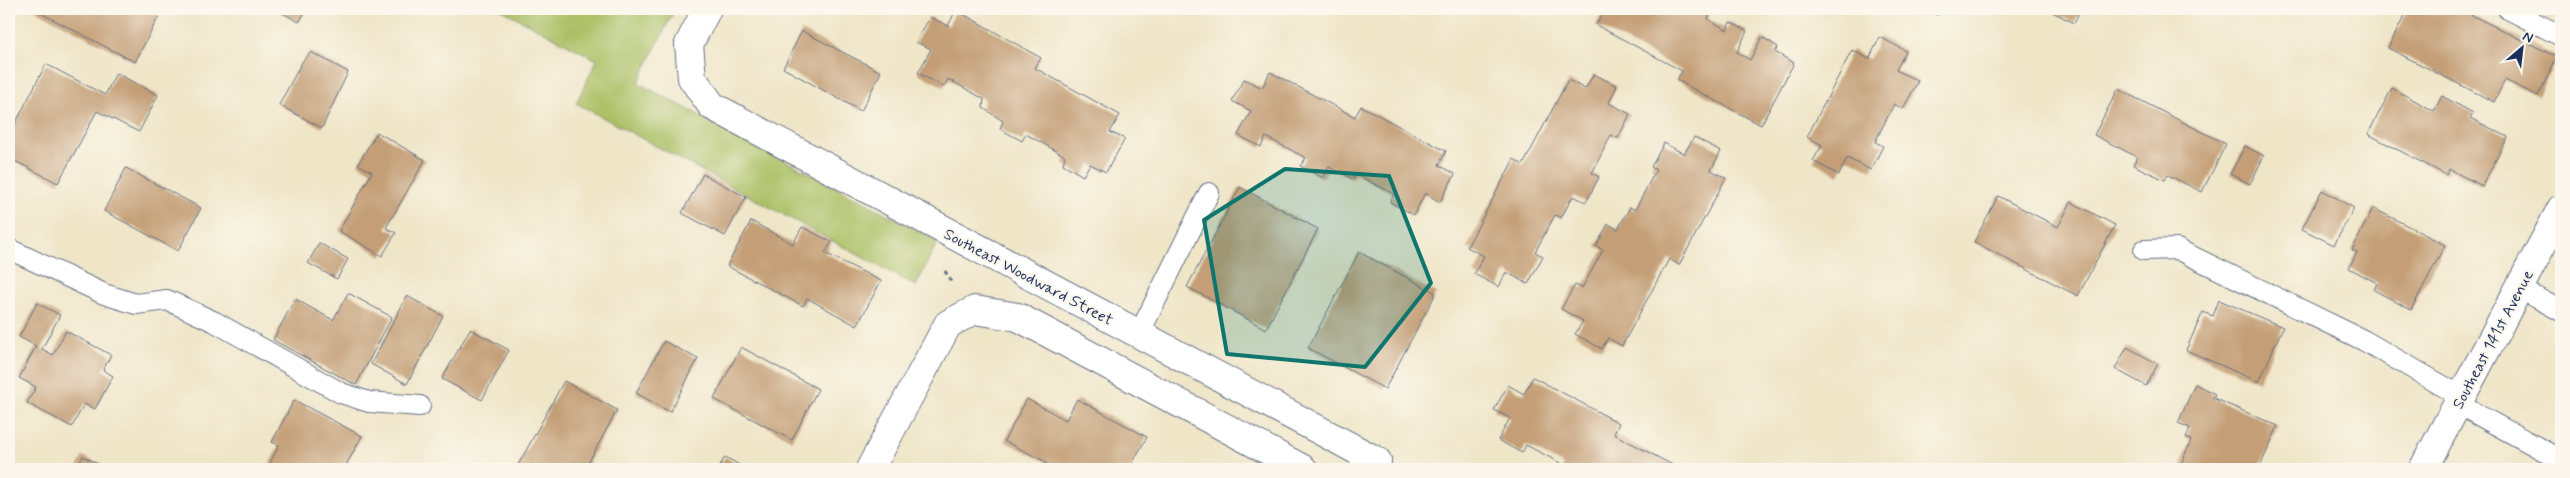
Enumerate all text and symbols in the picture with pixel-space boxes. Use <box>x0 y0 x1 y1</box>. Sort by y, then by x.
north arrow <box>2498 22 2548 72</box>
text: N <box>2519 27 2536 48</box>
street label: Southeast Woodward Street <box>940 224 1117 331</box>
street label: Southeast 141st Avenue <box>2448 266 2539 413</box>

